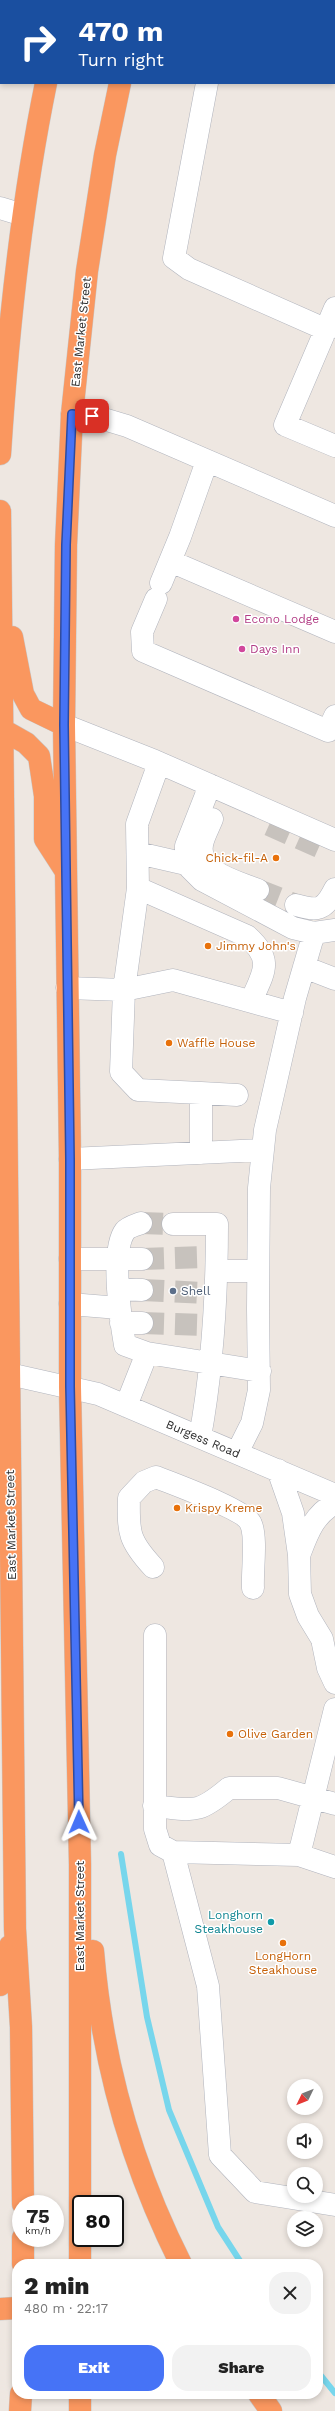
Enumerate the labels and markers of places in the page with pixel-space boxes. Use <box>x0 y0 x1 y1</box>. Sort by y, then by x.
pin <box>75 399 109 433</box>
place label: Econo Lodge <box>244 612 319 626</box>
marker: Econo Lodge <box>231 614 241 624</box>
place label: Days Inn <box>250 642 300 656</box>
marker: Days Inn <box>237 644 247 654</box>
place label: Chick-fil-A <box>206 851 268 865</box>
marker: Chick-fil-A <box>271 853 281 863</box>
place label: Jimmy John's <box>216 939 296 953</box>
marker: Jimmy John's <box>203 941 213 951</box>
place label: Waffle House <box>177 1036 256 1050</box>
marker: Waffle House <box>164 1038 174 1048</box>
place label: Shell <box>181 1284 211 1298</box>
marker: Shell <box>168 1286 178 1296</box>
place label: Krispy Kreme <box>185 1501 263 1515</box>
marker: Krispy Kreme <box>172 1503 182 1513</box>
place label: Olive Garden <box>238 1727 313 1741</box>
marker: Olive Garden <box>225 1729 235 1739</box>
place label: Longhorn Steakhouse <box>194 1908 263 1936</box>
marker: Longhorn Steakhouse <box>266 1917 276 1927</box>
marker: LongHorn Steakhouse <box>278 1938 288 1948</box>
place label: LongHorn Steakhouse <box>249 1949 317 1977</box>

